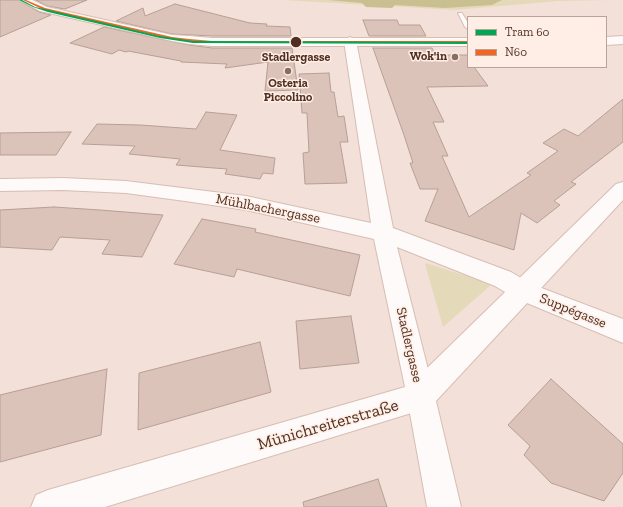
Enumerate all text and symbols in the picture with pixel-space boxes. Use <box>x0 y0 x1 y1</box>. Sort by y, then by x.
legend <box>467 16 607 68</box>
text: Tram 60 <box>505 25 549 39</box>
marker: Stadlergasse <box>289 35 303 49</box>
text: N60 <box>505 45 527 59</box>
place label: Wok'in <box>410 50 447 64</box>
place label: Stadlergasse <box>262 51 330 65</box>
marker: Wok'in <box>450 52 460 62</box>
marker: Osteria Piccolino <box>283 66 293 76</box>
place label: Osteria Piccolino <box>264 77 312 105</box>
street label: Mühlbachergasse <box>214 191 322 227</box>
street label: Suppégasse <box>537 290 609 332</box>
street label: Stadlergasse <box>392 306 426 384</box>
street label: Münichreiterstraße <box>255 395 401 455</box>

